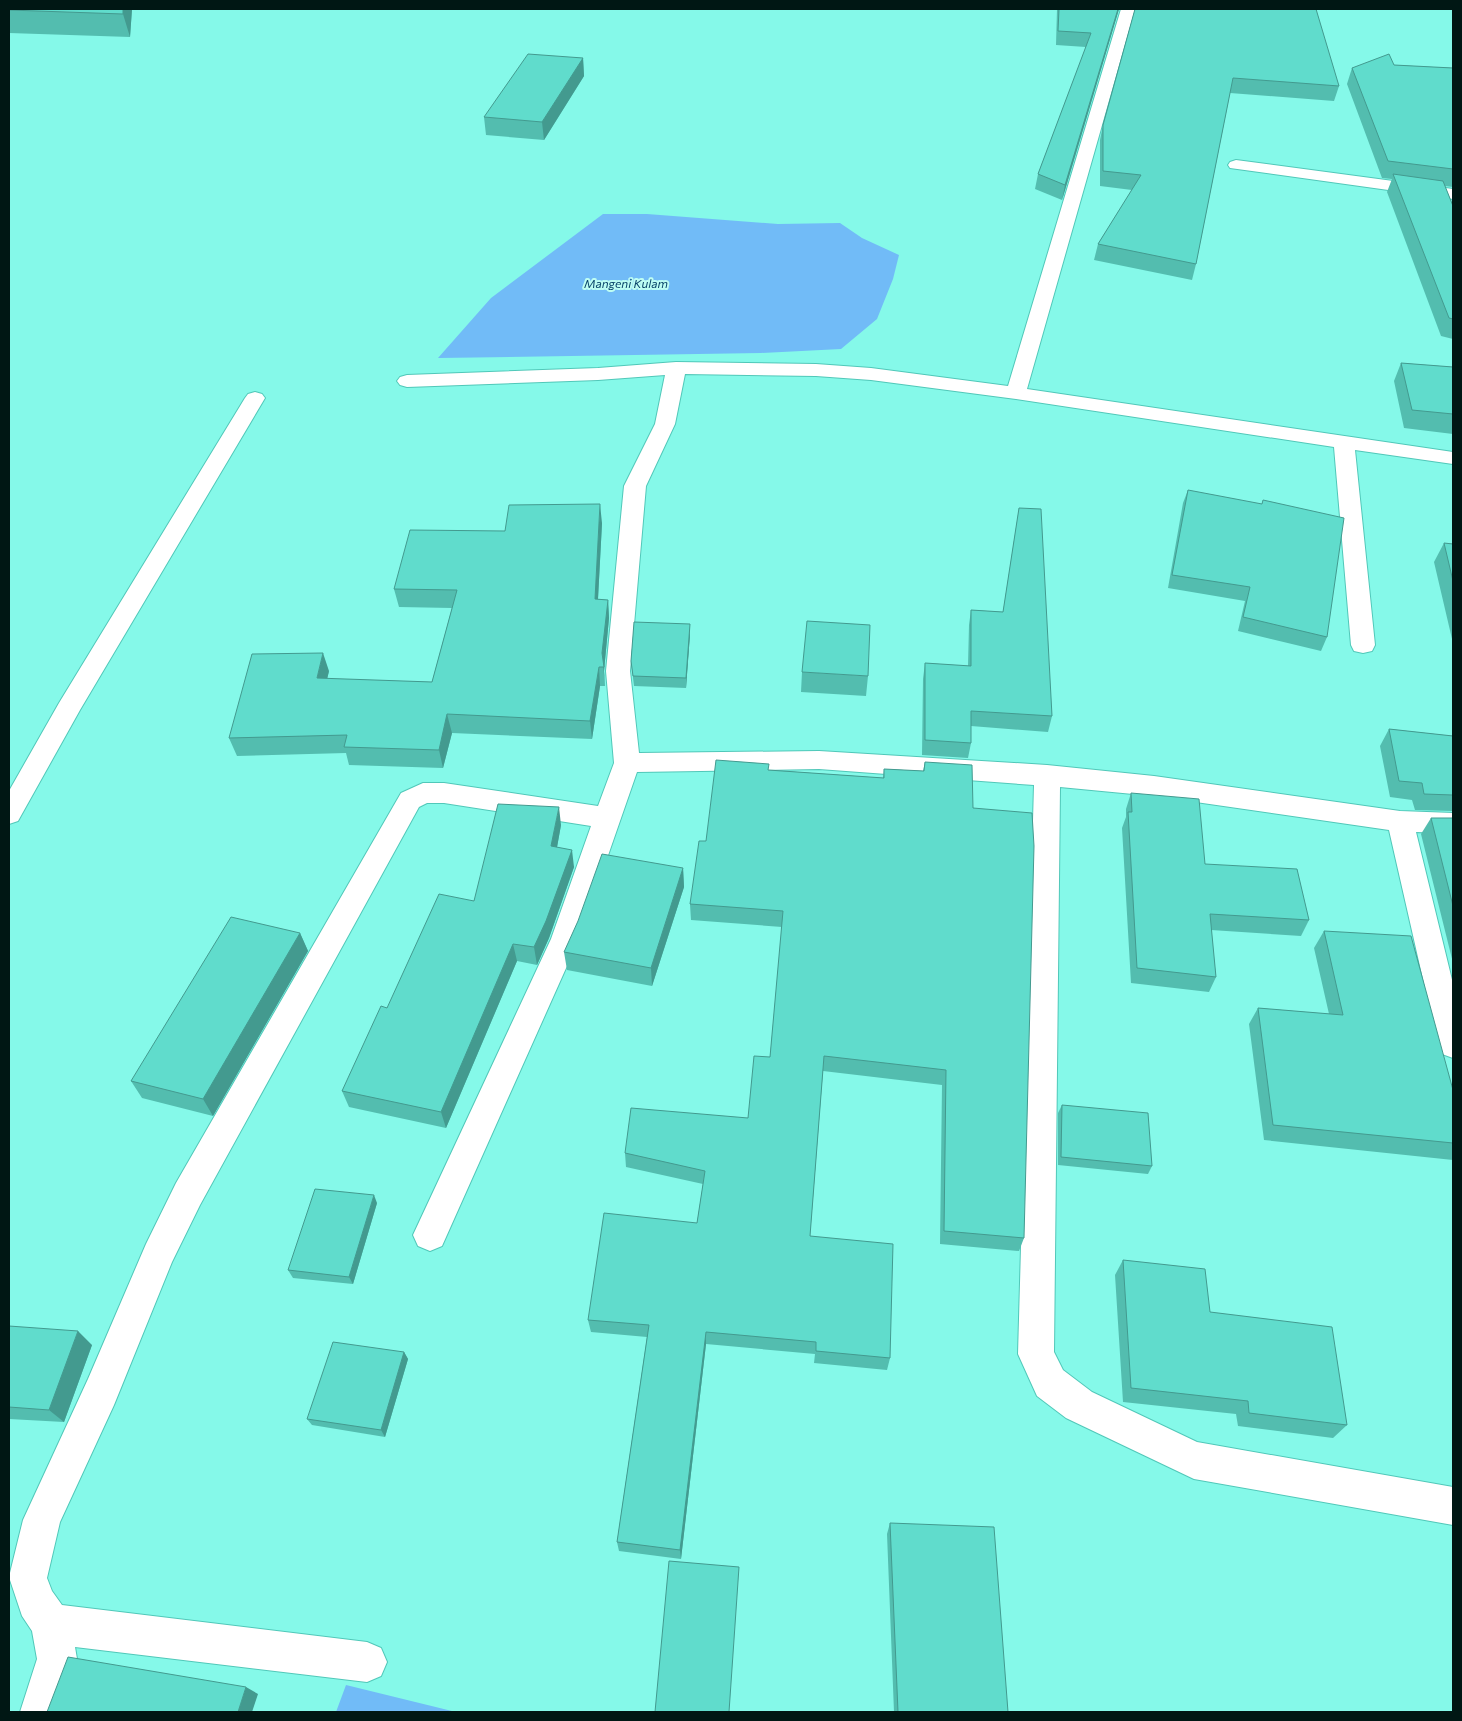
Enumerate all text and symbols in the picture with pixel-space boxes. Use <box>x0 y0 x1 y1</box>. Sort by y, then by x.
water label: Mangeni Kulam <box>584 276 668 290</box>

